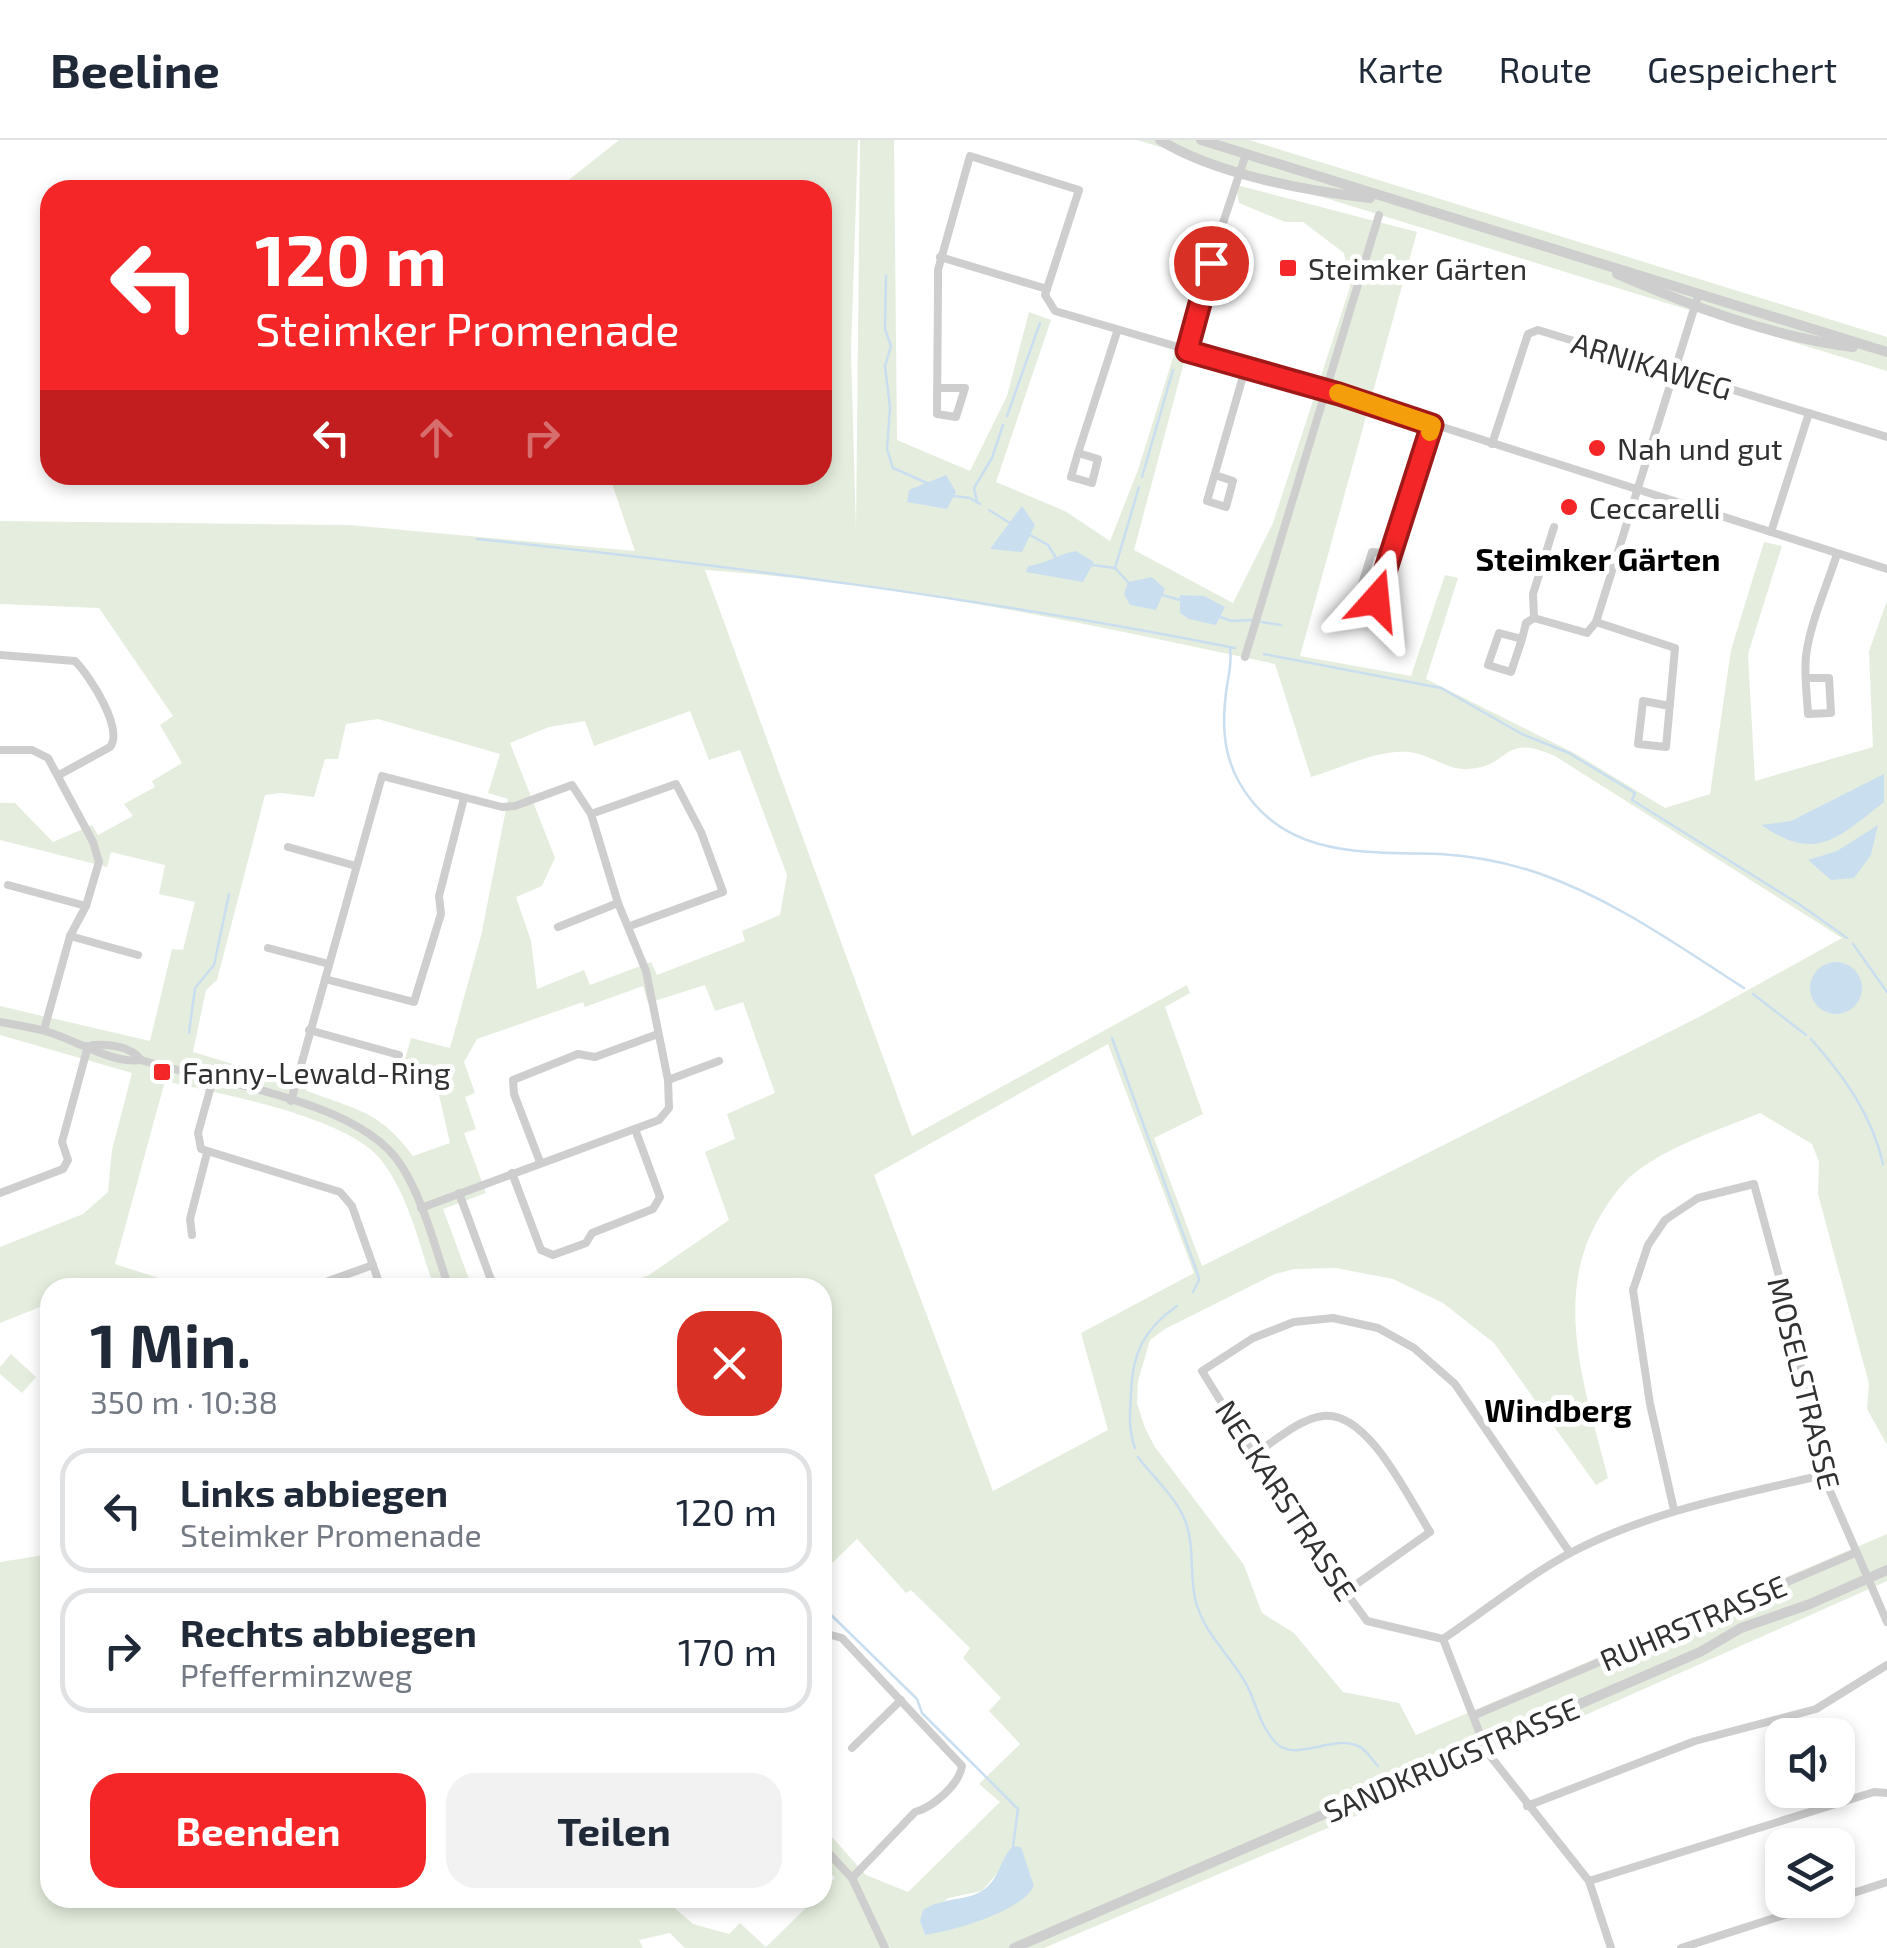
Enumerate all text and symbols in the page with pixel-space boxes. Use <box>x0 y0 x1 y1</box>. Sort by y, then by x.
text: Beeline <box>50 40 220 98</box>
text: Karte <box>1358 48 1444 90</box>
text: Route <box>1499 48 1592 90</box>
text: Gespeichert <box>1647 48 1837 90</box>
text: 120 m <box>255 216 447 300</box>
icon: left <box>90 220 220 350</box>
pin <box>1169 221 1254 306</box>
icon: arrive <box>1184 236 1239 291</box>
place label: Steimker Gärten <box>1308 250 1527 286</box>
marker: Steimker Gärten <box>1277 257 1299 279</box>
text: Steimker Promenade <box>255 301 679 355</box>
street label: ARNIKAWEG <box>1567 324 1737 406</box>
icon: left <box>304 410 359 465</box>
icon: ahead <box>409 410 464 465</box>
icon: right <box>514 410 569 465</box>
place label: Nah und gut <box>1617 430 1782 466</box>
marker: Nah und gut <box>1586 437 1608 459</box>
place label: Ceccarelli <box>1589 489 1721 525</box>
marker: Ceccarelli <box>1558 496 1580 518</box>
district label: Steimker Gärten <box>1475 539 1721 577</box>
position arrow <box>1324 548 1428 652</box>
place label: Fanny-Lewald-Ring <box>182 1054 451 1090</box>
marker: Fanny-Lewald-Ring <box>151 1061 173 1083</box>
street label: MOSELSTRASSE <box>1761 1273 1849 1493</box>
text: 1 Min. <box>90 1308 251 1380</box>
button: close <box>677 1311 782 1416</box>
text: 350 m · 10:38 <box>90 1382 278 1420</box>
district label: Windberg <box>1484 1390 1632 1428</box>
street label: NECKARSTRASSE <box>1209 1393 1365 1607</box>
text: Links abbiegen <box>180 1469 448 1515</box>
icon: left <box>95 1483 150 1538</box>
text: 120 m <box>676 1488 777 1534</box>
text: Steimker Promenade <box>180 1515 482 1553</box>
street label: RUHRSTRASSE <box>1594 1567 1792 1677</box>
text: Rechts abbiegen <box>180 1609 477 1655</box>
icon: right <box>95 1623 150 1678</box>
text: 170 m <box>678 1628 777 1674</box>
text: Pfefferminzweg <box>180 1655 413 1693</box>
street label: SANDKRUGSTRASSE <box>1318 1689 1584 1829</box>
map controls <box>1765 1718 1855 1918</box>
button: sound <box>1765 1718 1855 1808</box>
button: Beenden <box>90 1773 426 1888</box>
button: Teilen <box>446 1773 782 1888</box>
button: layers <box>1765 1828 1855 1918</box>

